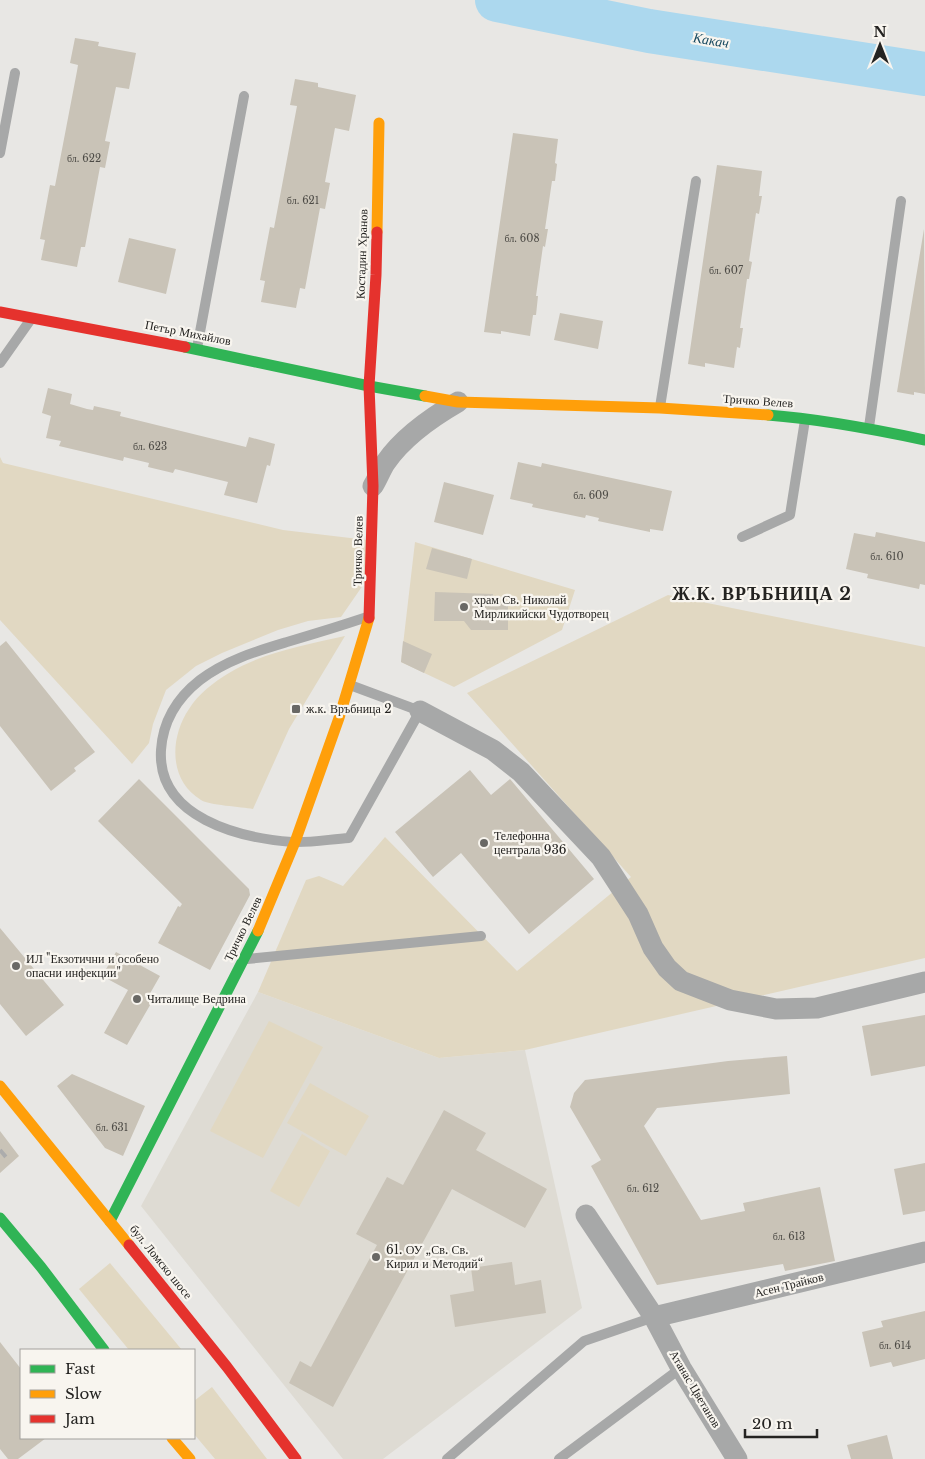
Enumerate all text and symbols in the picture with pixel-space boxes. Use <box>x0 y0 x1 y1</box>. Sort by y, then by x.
north arrow <box>855 20 905 70</box>
text: N <box>873 23 887 41</box>
water label: Какач <box>691 28 730 52</box>
house number: бл. 622 <box>67 152 101 165</box>
house number: бл. 621 <box>287 194 319 207</box>
street label: Костадин Хранов <box>352 208 371 299</box>
house number: бл. 608 <box>505 232 539 245</box>
house number: бл. 607 <box>709 264 744 277</box>
street label: Петър Михайлов <box>144 317 233 348</box>
street label: Тричко Велев <box>722 391 794 410</box>
house number: бл. 623 <box>133 440 167 453</box>
house number: бл. 609 <box>573 489 609 502</box>
street label: Тричко Велев <box>349 515 366 586</box>
house number: бл. 610 <box>870 550 904 563</box>
district label: Ж.К. ВРЪБНИЦА 2 <box>672 583 852 605</box>
place label: храм Св. Николай Мирликийски Чудотворец <box>474 592 609 621</box>
marker: храм Св. Николай Мирликийски Чудотворец <box>458 601 470 613</box>
place label: ж.к. Връбница 2 <box>305 701 392 716</box>
marker: ж.к. Връбница 2 <box>290 703 302 715</box>
place label: Телефонна централа 936 <box>494 828 567 857</box>
marker: Телефонна централа 936 <box>478 837 490 849</box>
street label: Тричко Велев <box>220 894 265 964</box>
place label: ИЛ "Екзотични и особено опасни инфекции" <box>26 951 159 980</box>
marker: ИЛ "Екзотични и особено опасни инфекции" <box>10 960 22 972</box>
place label: Читалище Ведрина <box>147 991 247 1006</box>
marker: Читалище Ведрина <box>131 993 143 1005</box>
house number: бл. 631 <box>96 1121 128 1134</box>
house number: бл. 612 <box>627 1182 659 1195</box>
street label: бул. Ломско шосе <box>127 1221 196 1302</box>
house number: бл. 613 <box>773 1230 805 1243</box>
place label: 61. ОУ „Св. Св. Кирил и Методий“ <box>386 1242 483 1271</box>
marker: 61. ОУ „Св. Св. Кирил и Методий“ <box>370 1251 382 1263</box>
street label: Асен Трайков <box>753 1269 825 1300</box>
house number: бл. 614 <box>879 1339 911 1352</box>
street label: Атанас Цветанов <box>666 1347 725 1430</box>
legend <box>20 1349 195 1439</box>
text: Fast <box>65 1359 96 1378</box>
text: Slow <box>65 1384 102 1403</box>
scale bar <box>745 1406 818 1438</box>
text: Jam <box>63 1409 95 1428</box>
text: 20 m <box>752 1414 792 1433</box>

